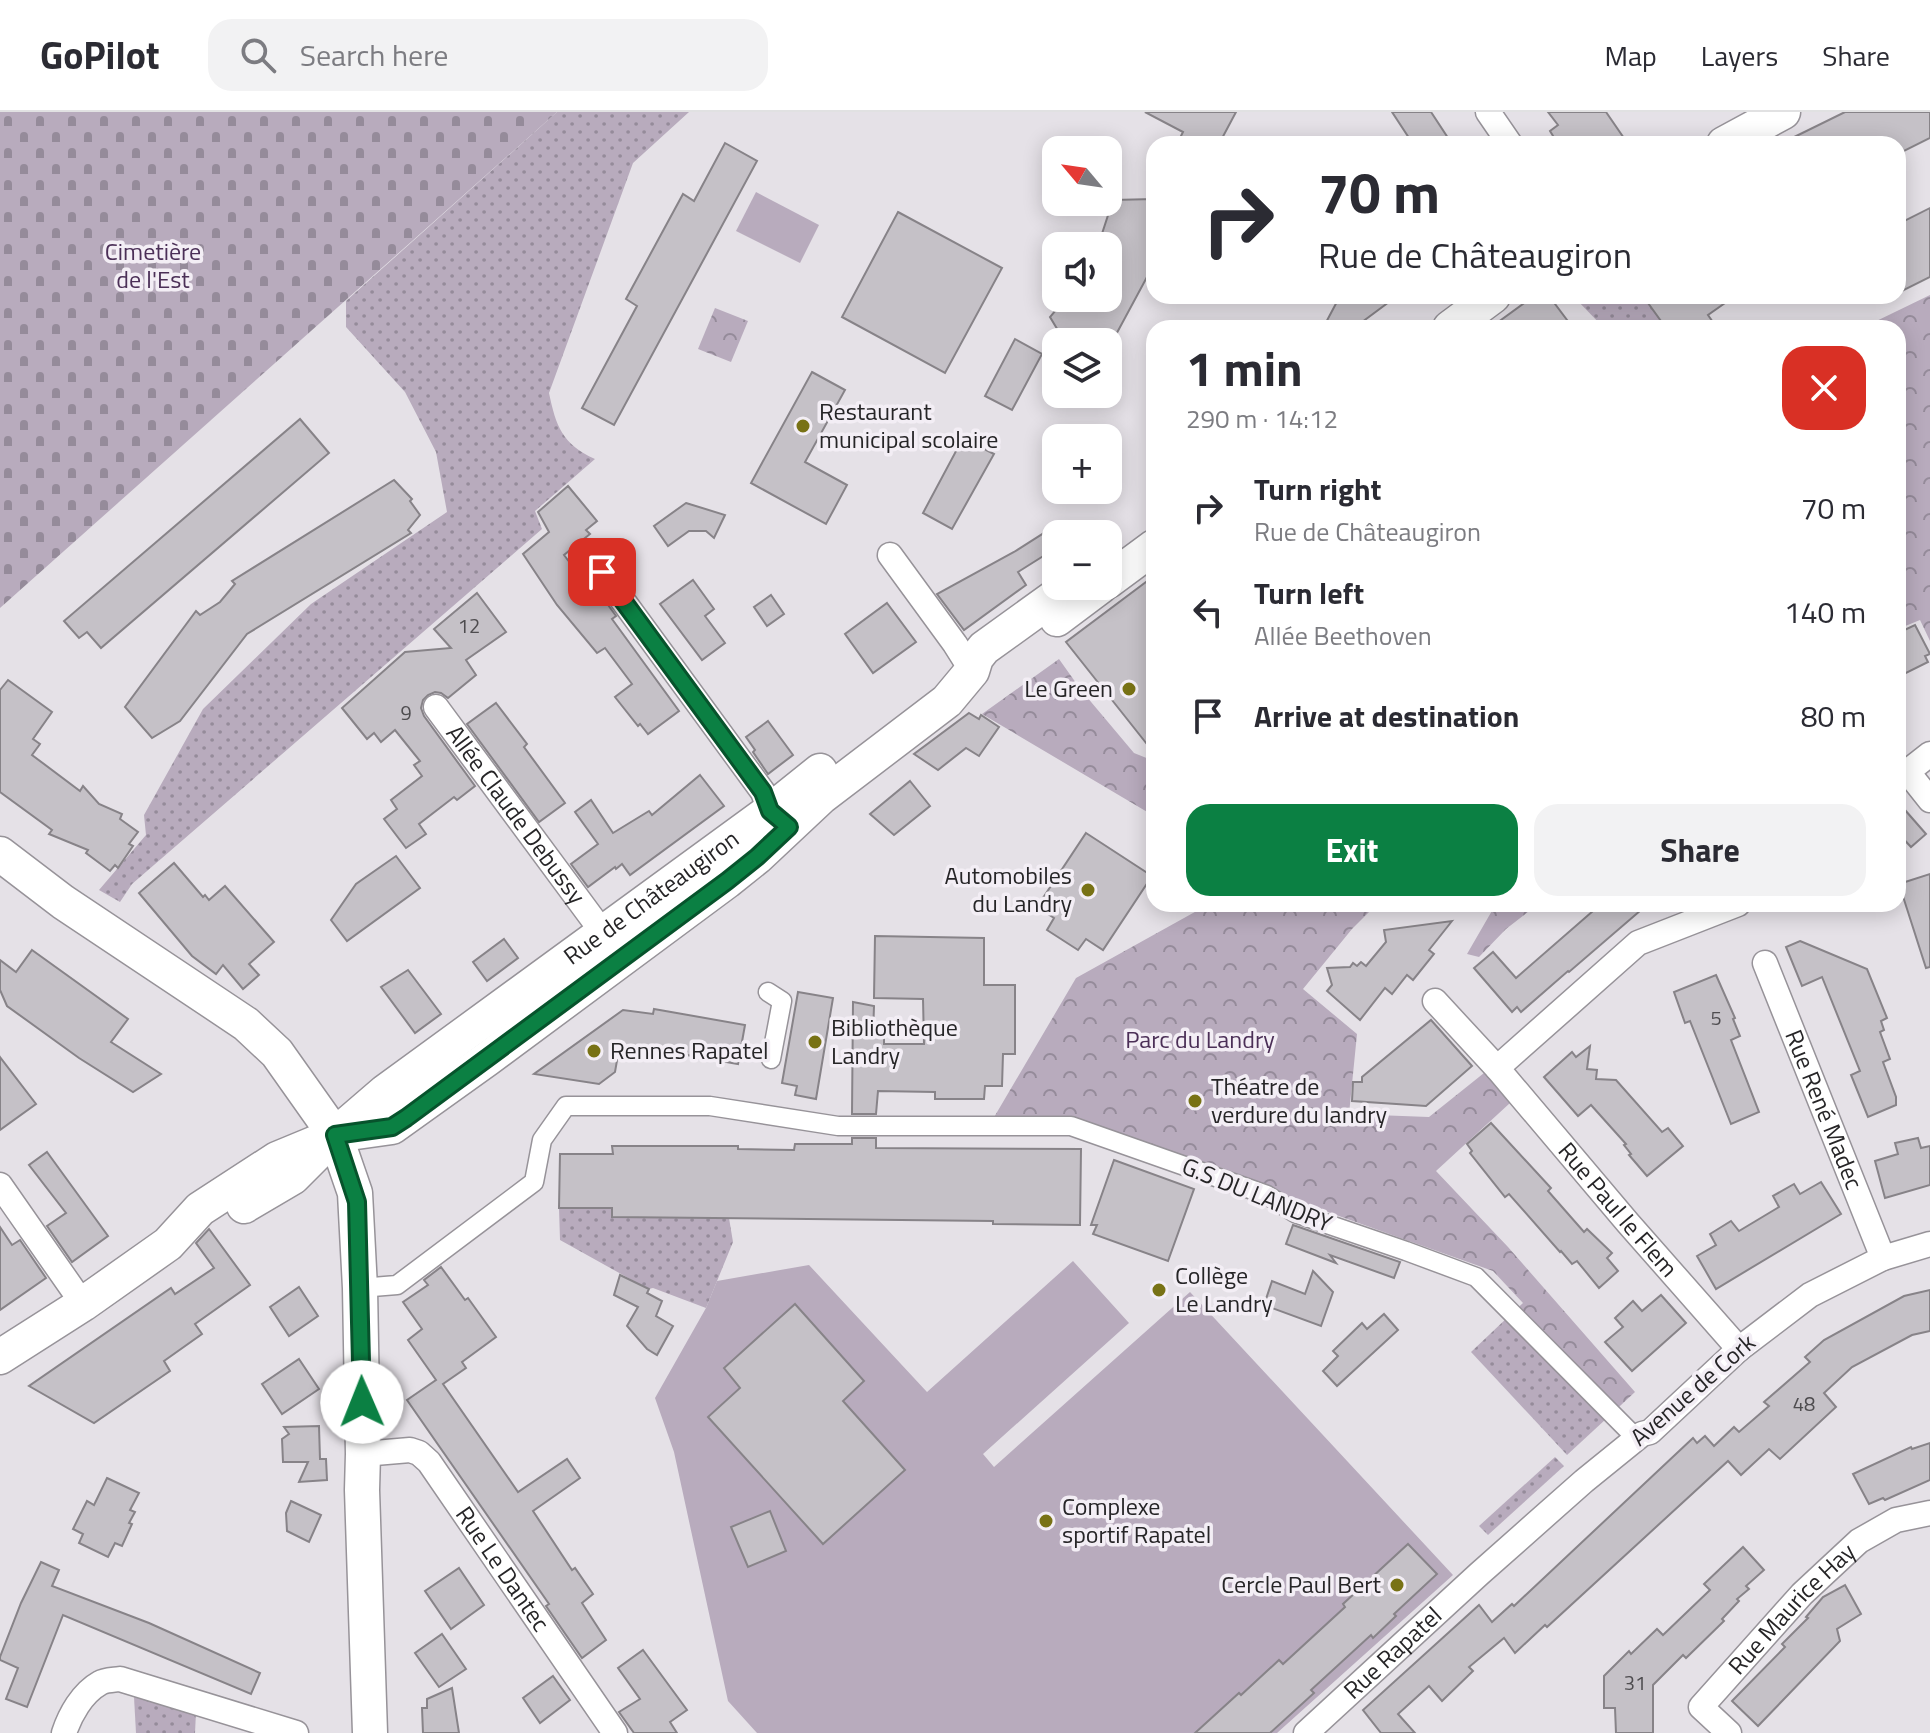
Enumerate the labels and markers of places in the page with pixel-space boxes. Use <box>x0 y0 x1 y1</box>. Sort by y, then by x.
place label: Restaurant municipal scolaire <box>819 393 998 457</box>
marker: Restaurant municipal scolaire <box>794 417 812 435</box>
pin <box>568 538 636 606</box>
place label: Le Green <box>1024 670 1113 706</box>
marker: Le Green <box>1120 680 1138 698</box>
place label: Automobiles du Landry <box>944 857 1072 921</box>
marker: Automobiles du Landry <box>1079 881 1097 899</box>
place label: Bibliothèque Landry <box>831 1009 958 1073</box>
place label: Rennes Rapatel <box>610 1032 769 1068</box>
marker: Bibliothèque Landry <box>806 1033 824 1051</box>
marker: Rennes Rapatel <box>585 1042 603 1060</box>
place label: Théatre de verdure du landry <box>1211 1068 1388 1132</box>
marker: Théatre de verdure du landry <box>1186 1092 1204 1110</box>
place label: Collège Le Landry <box>1175 1257 1273 1321</box>
marker: Collège Le Landry <box>1150 1281 1168 1299</box>
place label: Complexe sportif Rapatel <box>1062 1488 1211 1552</box>
marker: Complexe sportif Rapatel <box>1037 1512 1055 1530</box>
place label: Cercle Paul Bert <box>1221 1566 1382 1602</box>
marker: Cercle Paul Bert <box>1388 1576 1406 1594</box>

